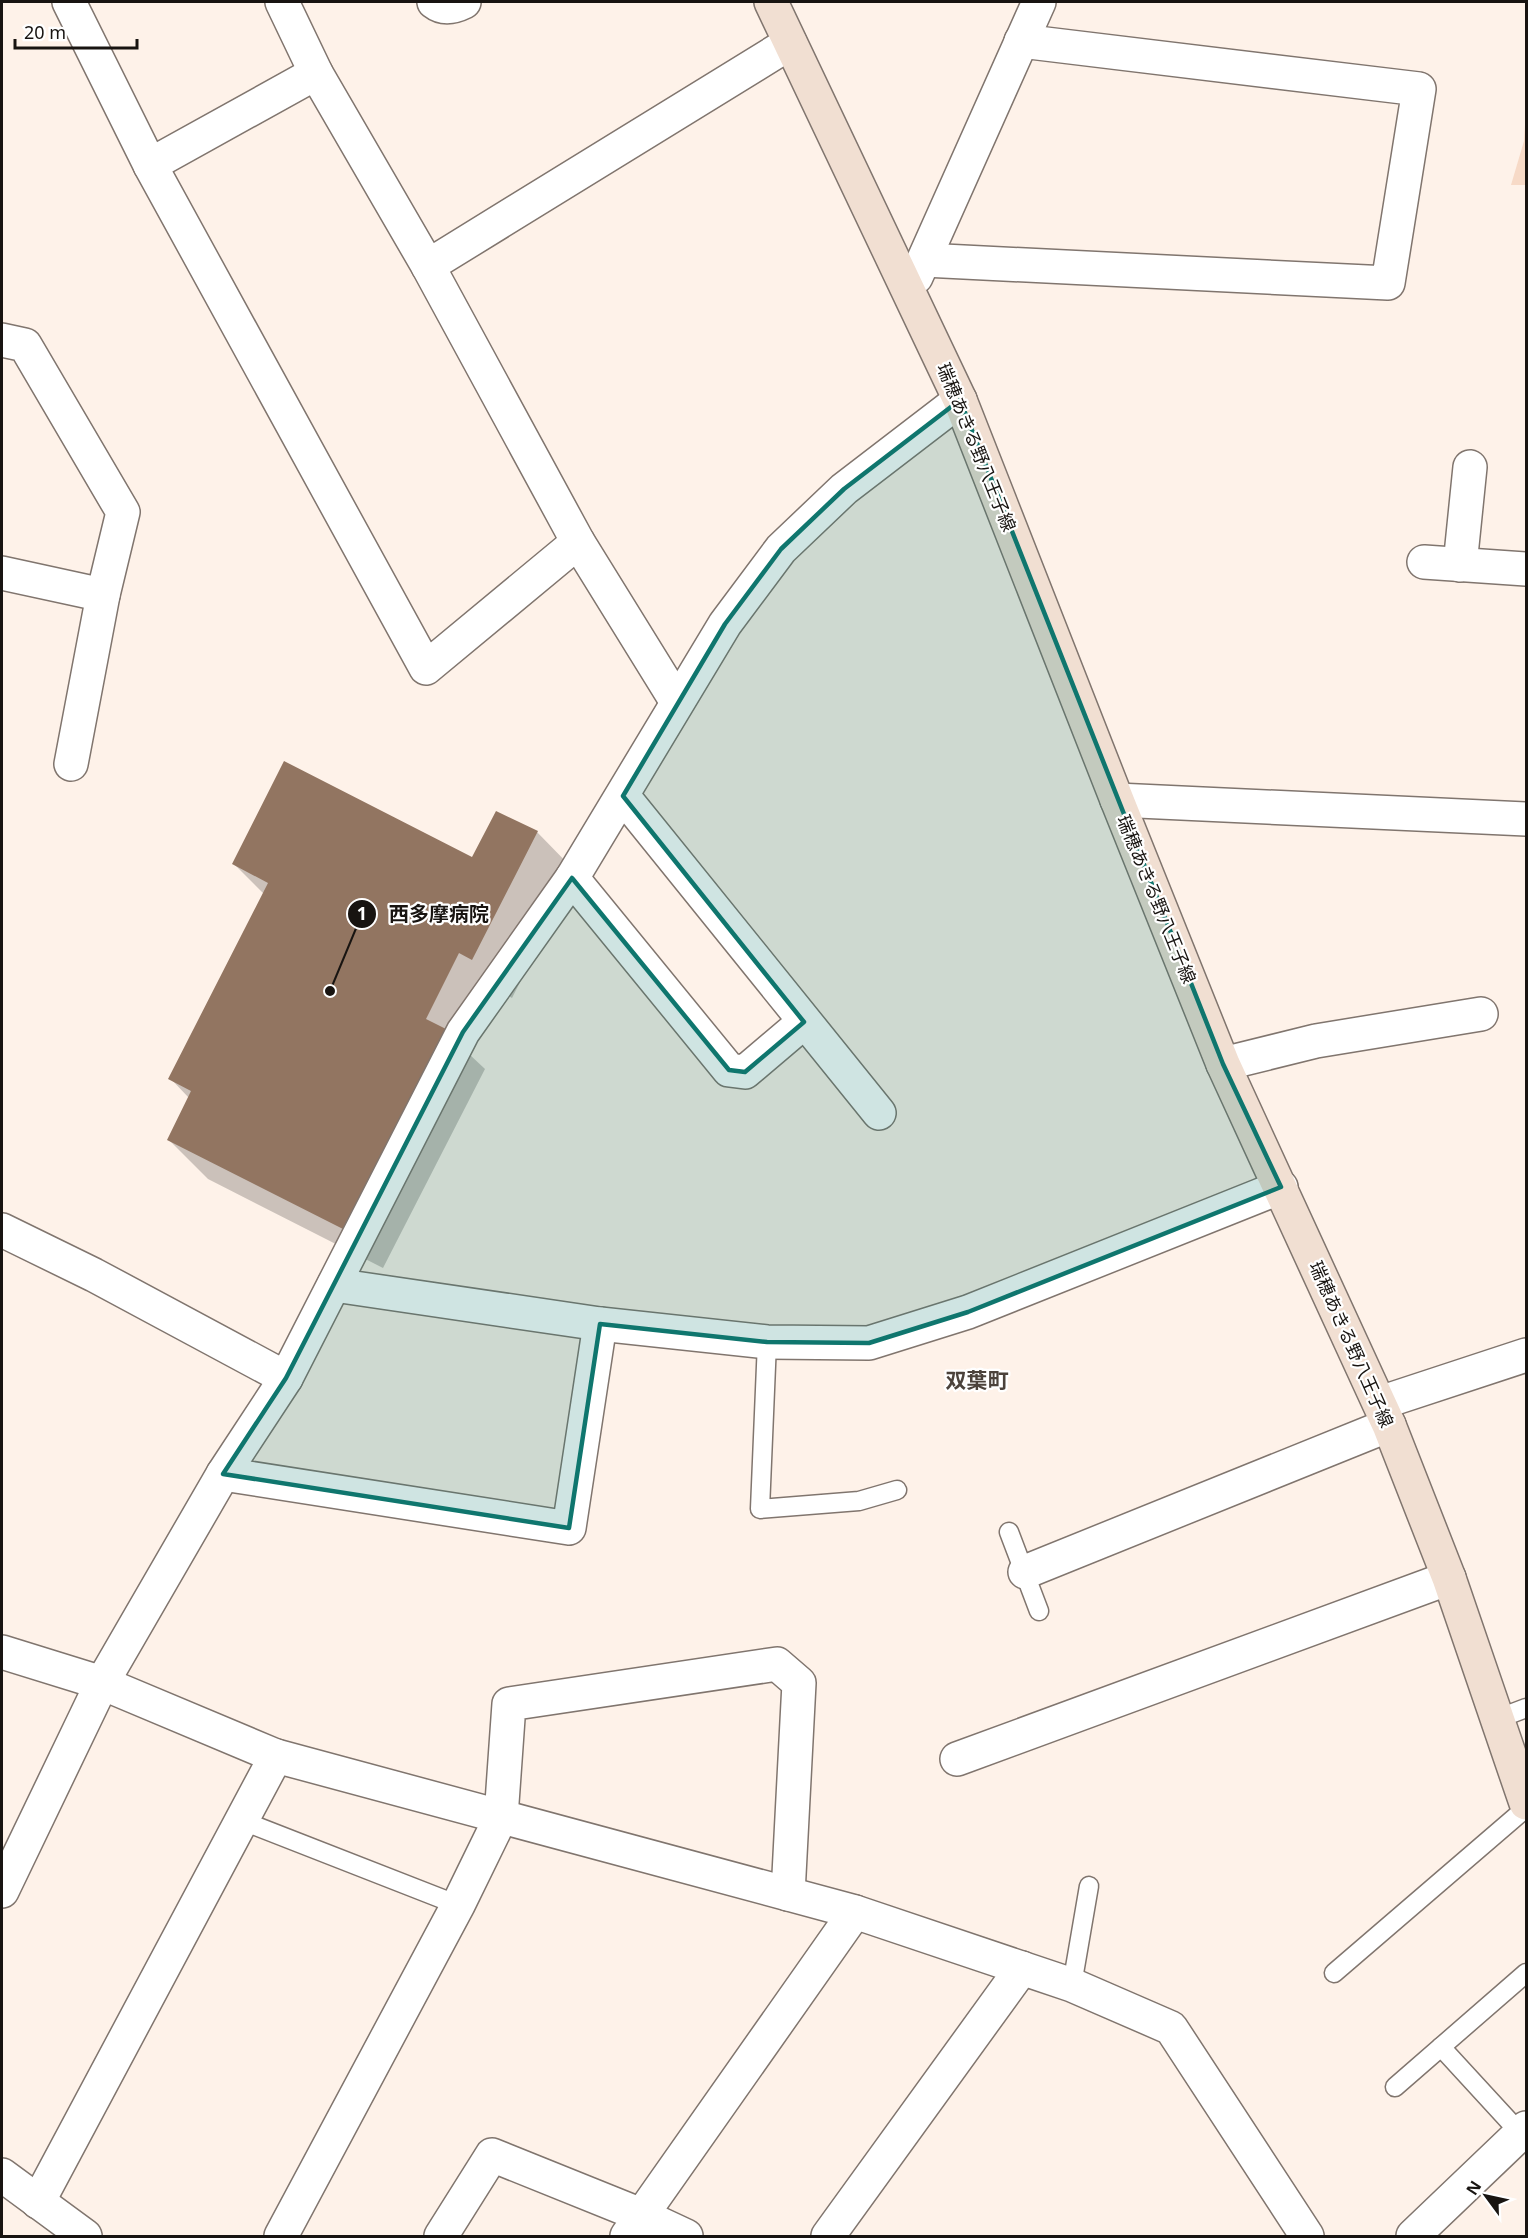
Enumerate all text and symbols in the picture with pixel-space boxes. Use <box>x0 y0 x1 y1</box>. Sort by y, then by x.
scale bar <box>15 12 136 50</box>
text: 20 m <box>24 20 66 44</box>
street label: 瑞穂あきる野八王子線 <box>932 359 1022 535</box>
street label: 瑞穂あきる野八王子線 <box>1112 811 1202 987</box>
callout: 西多摩病院 <box>347 895 501 933</box>
text: 西多摩病院 <box>389 900 489 927</box>
text: 1 <box>357 901 367 925</box>
street label: 瑞穂あきる野八王子線 <box>1305 1257 1399 1431</box>
district label: 双葉町 <box>946 1366 1009 1394</box>
north arrow <box>1456 2166 1516 2226</box>
text: N <box>1461 2176 1486 2199</box>

